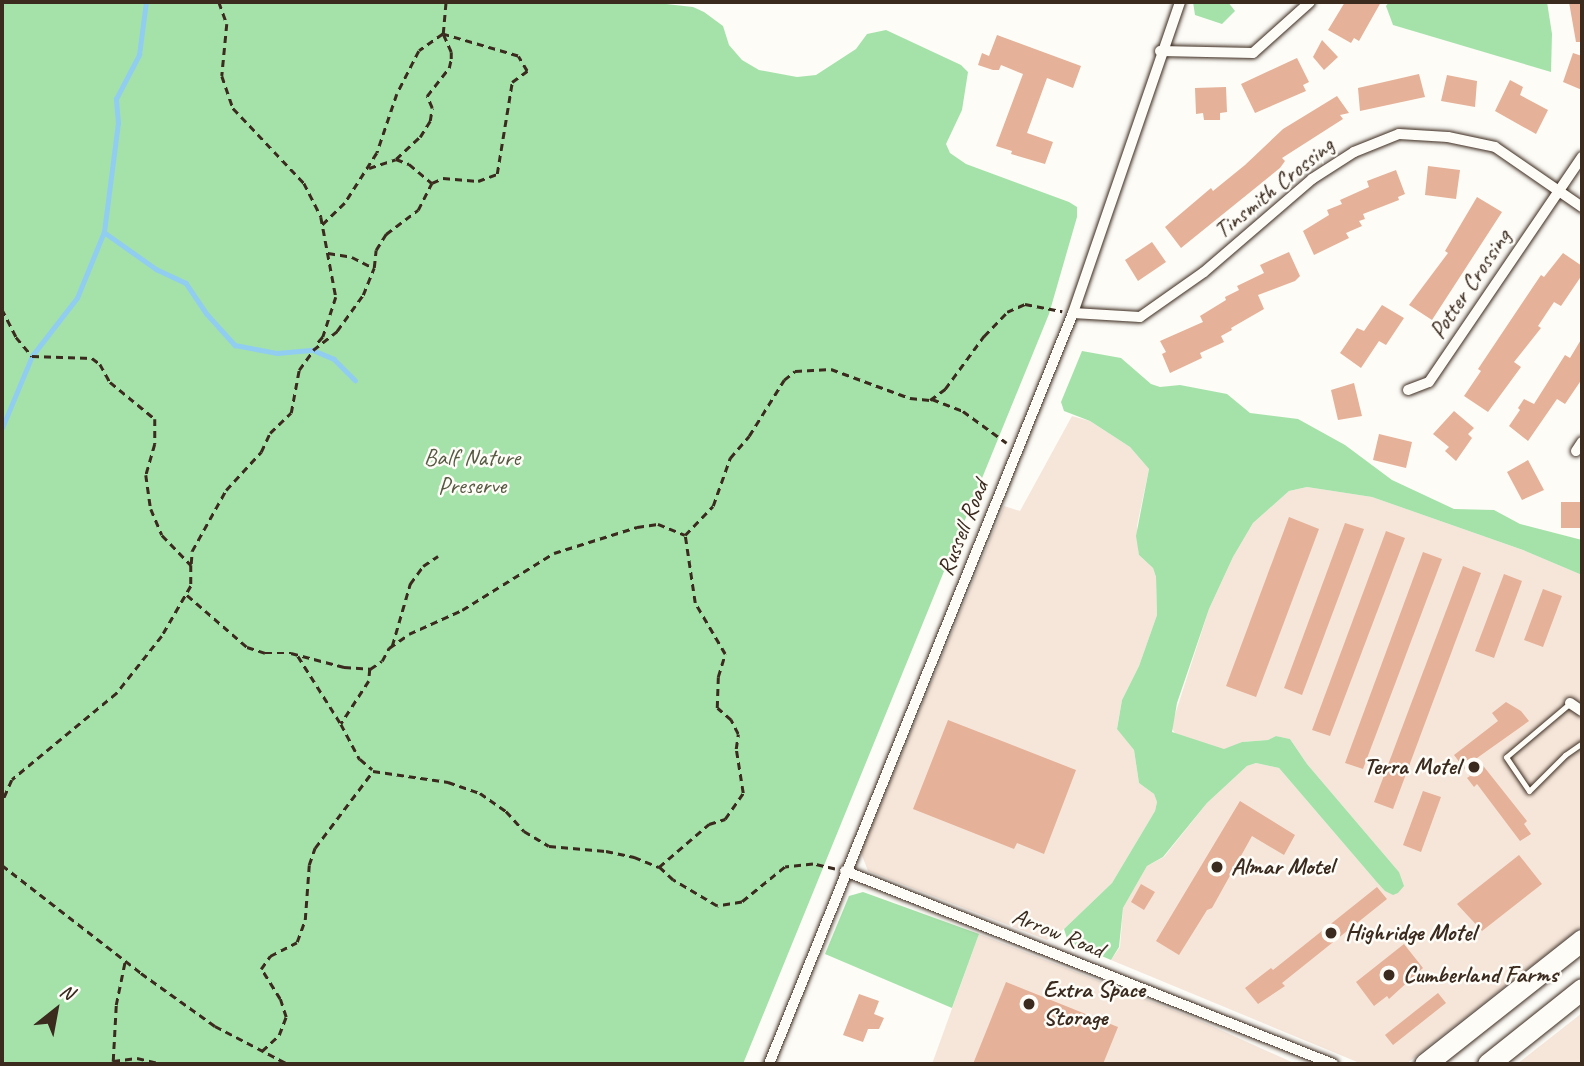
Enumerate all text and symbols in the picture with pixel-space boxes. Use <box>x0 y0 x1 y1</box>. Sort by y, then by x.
street label: Tinsmith Crossing <box>1208 131 1340 245</box>
street label: Potter Crossing <box>1423 224 1517 344</box>
park label: Balf Nature Preserve <box>423 444 521 500</box>
street label: Russell Road <box>931 477 995 579</box>
place label: Terra Motel <box>1364 753 1460 781</box>
marker: Terra Motel <box>1466 759 1482 775</box>
place label: Almar Motel <box>1231 853 1334 881</box>
marker: Almar Motel <box>1209 859 1225 875</box>
street label: Arrow Road <box>1008 902 1108 964</box>
place label: Highridge Motel <box>1345 919 1476 947</box>
marker: Highridge Motel <box>1323 925 1339 941</box>
place label: Cumberland Farms <box>1403 961 1558 989</box>
marker: Cumberland Farms <box>1381 967 1397 983</box>
north arrow <box>21 975 91 1045</box>
place label: Extra Space Storage <box>1043 976 1146 1032</box>
text: N <box>56 979 78 1005</box>
marker: Extra Space Storage <box>1021 996 1037 1012</box>

